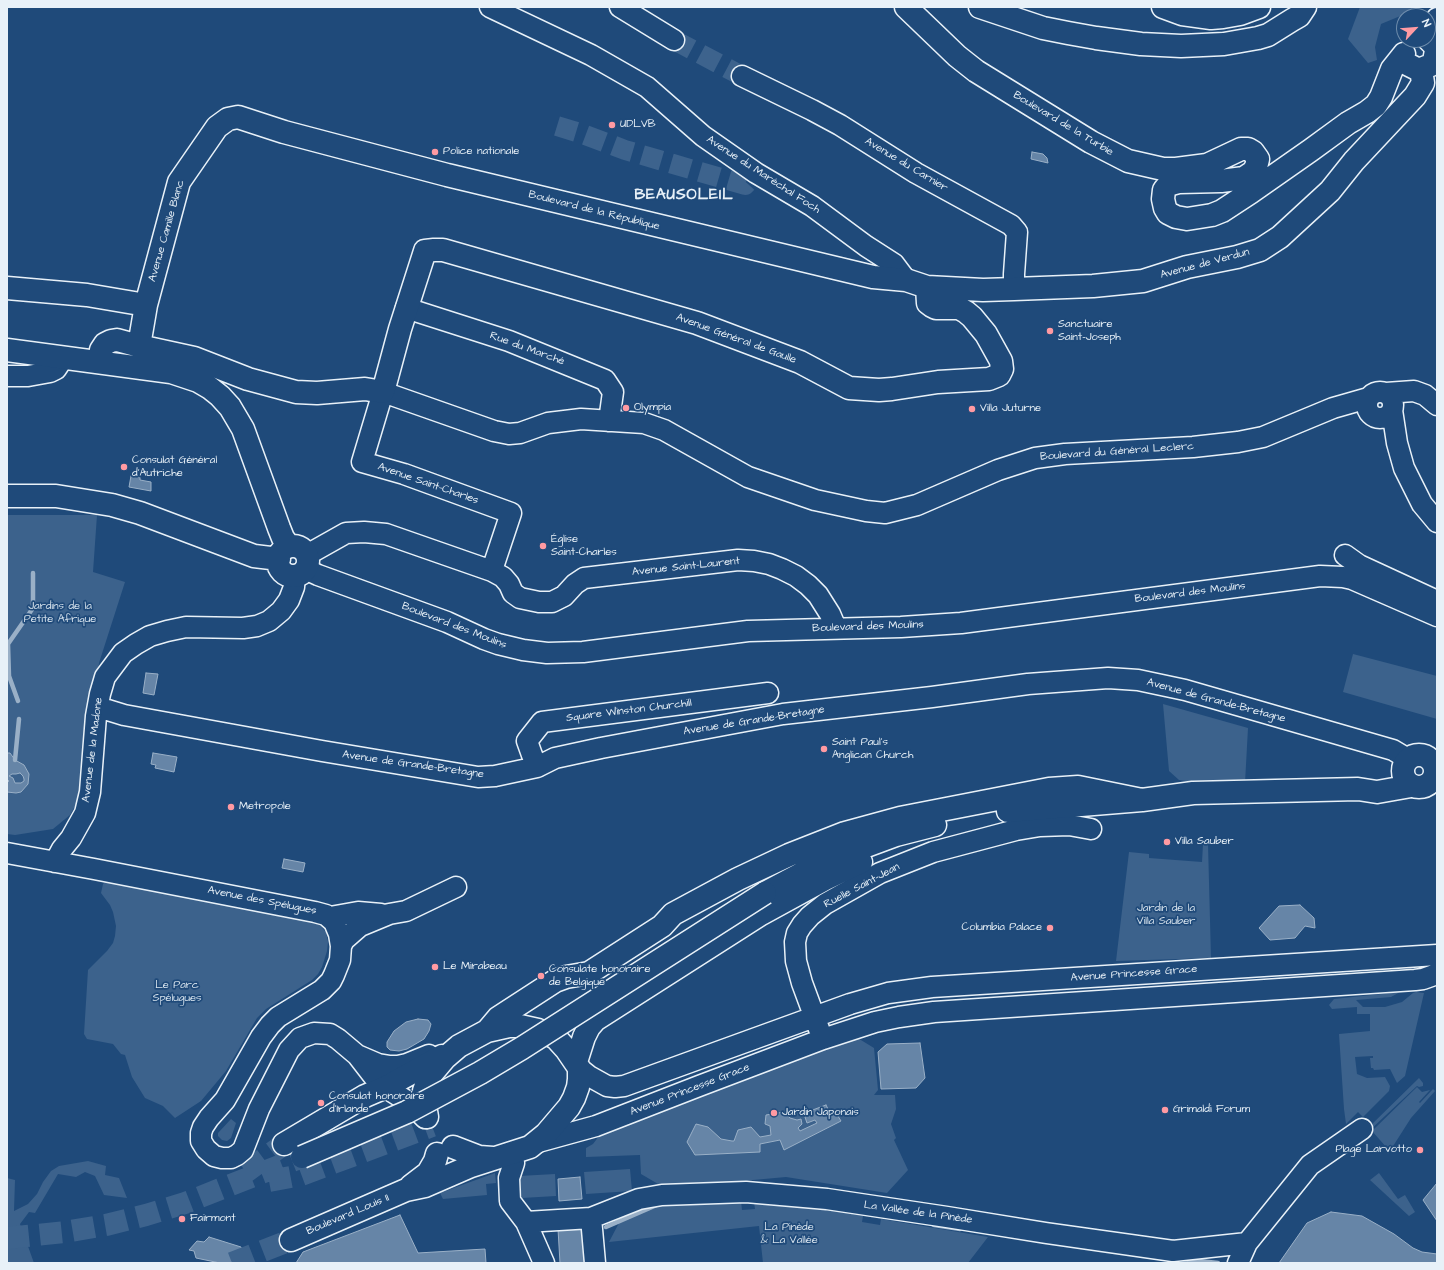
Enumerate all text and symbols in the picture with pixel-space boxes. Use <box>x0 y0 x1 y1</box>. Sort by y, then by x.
north arrow <box>1396 8 1436 48</box>
text: N <box>1418 17 1435 29</box>
street label: Boulevard de la Turbie <box>1010 89 1116 159</box>
place label: UDLVB <box>620 118 656 132</box>
marker: UDLVB <box>607 120 617 130</box>
street label: Avenue du Maréchal Foch <box>704 133 822 217</box>
street label: Avenue du Carnier <box>862 135 950 195</box>
place label: Police nationale <box>443 145 519 159</box>
marker: Police nationale <box>430 147 440 157</box>
street label: Avenue Camille Blanc <box>146 179 188 283</box>
district label: BEAUSOLEIL <box>634 187 734 205</box>
street label: Boulevard de la République <box>527 188 661 234</box>
street label: Avenue de Verdun <box>1159 246 1251 282</box>
street label: Avenue Général de Gaulle <box>674 311 798 367</box>
place label: Sanctuaire Saint-Joseph <box>1058 318 1121 344</box>
marker: Sanctuaire Saint-Joseph <box>1045 326 1055 336</box>
street label: Rue du Marché <box>488 329 566 369</box>
place label: Olympia <box>634 401 671 415</box>
place label: Villa Juturne <box>980 402 1041 416</box>
marker: Olympia <box>621 403 631 413</box>
marker: Villa Juturne <box>967 404 977 414</box>
street label: Boulevard du Général Leclerc <box>1040 440 1194 464</box>
place label: Consulat Général d'Autriche <box>132 454 217 480</box>
street label: Avenue Saint-Charles <box>376 461 480 507</box>
marker: Consulat Général d'Autriche <box>119 462 129 472</box>
place label: Église Saint-Charles <box>551 533 617 559</box>
marker: Église Saint-Charles <box>538 541 548 551</box>
street label: Avenue Saint-Laurent <box>631 555 741 579</box>
street label: Boulevard des Moulins <box>1134 580 1246 606</box>
park label: Jardins de la Petite Afrique <box>24 600 96 626</box>
street label: Boulevard des Moulins <box>400 600 508 652</box>
street label: Boulevard des Moulins <box>812 618 924 636</box>
street label: Avenue de Grande-Bretagne <box>1145 676 1287 726</box>
street label: Avenue de la Madone <box>80 697 106 803</box>
street label: Square Winston Churchill <box>566 697 692 725</box>
street label: Avenue de Grande-Bretagne <box>682 703 826 739</box>
place label: Saint Paul's Anglican Church <box>832 736 913 762</box>
marker: Saint Paul's Anglican Church <box>819 744 829 754</box>
street label: Avenue de Grande-Bretagne <box>341 749 485 781</box>
place label: Metropole <box>239 800 291 814</box>
marker: Metropole <box>226 802 236 812</box>
place label: Villa Sauber <box>1175 835 1233 849</box>
marker: Villa Sauber <box>1162 837 1172 847</box>
street label: Ruelle Saint-Jean <box>822 861 902 911</box>
street label: Avenue des Spélugues <box>206 884 318 918</box>
park label: Jardin de la Villa Sauber <box>1137 902 1195 928</box>
place label: Columbia Palace <box>961 921 1042 935</box>
marker: Columbia Palace <box>1045 923 1055 933</box>
place label: Le Mirabeau <box>443 960 507 974</box>
marker: Le Mirabeau <box>430 962 440 972</box>
place label: Consulate honoraire de Belgique <box>549 963 650 989</box>
street label: Avenue Princesse Grace <box>1070 963 1198 985</box>
marker: Consulate honoraire de Belgique <box>536 971 546 981</box>
park label: Le Parc Spélugues <box>152 979 202 1005</box>
street label: Avenue Princesse Grace <box>628 1061 752 1119</box>
place label: Consulat honoraire d'Irlande <box>329 1090 424 1116</box>
marker: Consulat honoraire d'Irlande <box>316 1098 326 1108</box>
place label: Grimaldi Forum <box>1173 1103 1250 1117</box>
marker: Grimaldi Forum <box>1160 1105 1170 1115</box>
place label: Jardin Japonais <box>782 1106 859 1120</box>
marker: Jardin Japonais <box>769 1108 779 1118</box>
place label: Plage Larvotto <box>1335 1143 1412 1157</box>
marker: Plage Larvotto <box>1415 1145 1425 1155</box>
street label: Boulevard Louis II <box>304 1192 392 1238</box>
street label: La Vallée de la Pinède <box>863 1199 973 1227</box>
place label: Fairmont <box>190 1212 236 1226</box>
marker: Fairmont <box>177 1214 187 1224</box>
park label: La Pinède & La Vallée <box>760 1221 818 1247</box>

